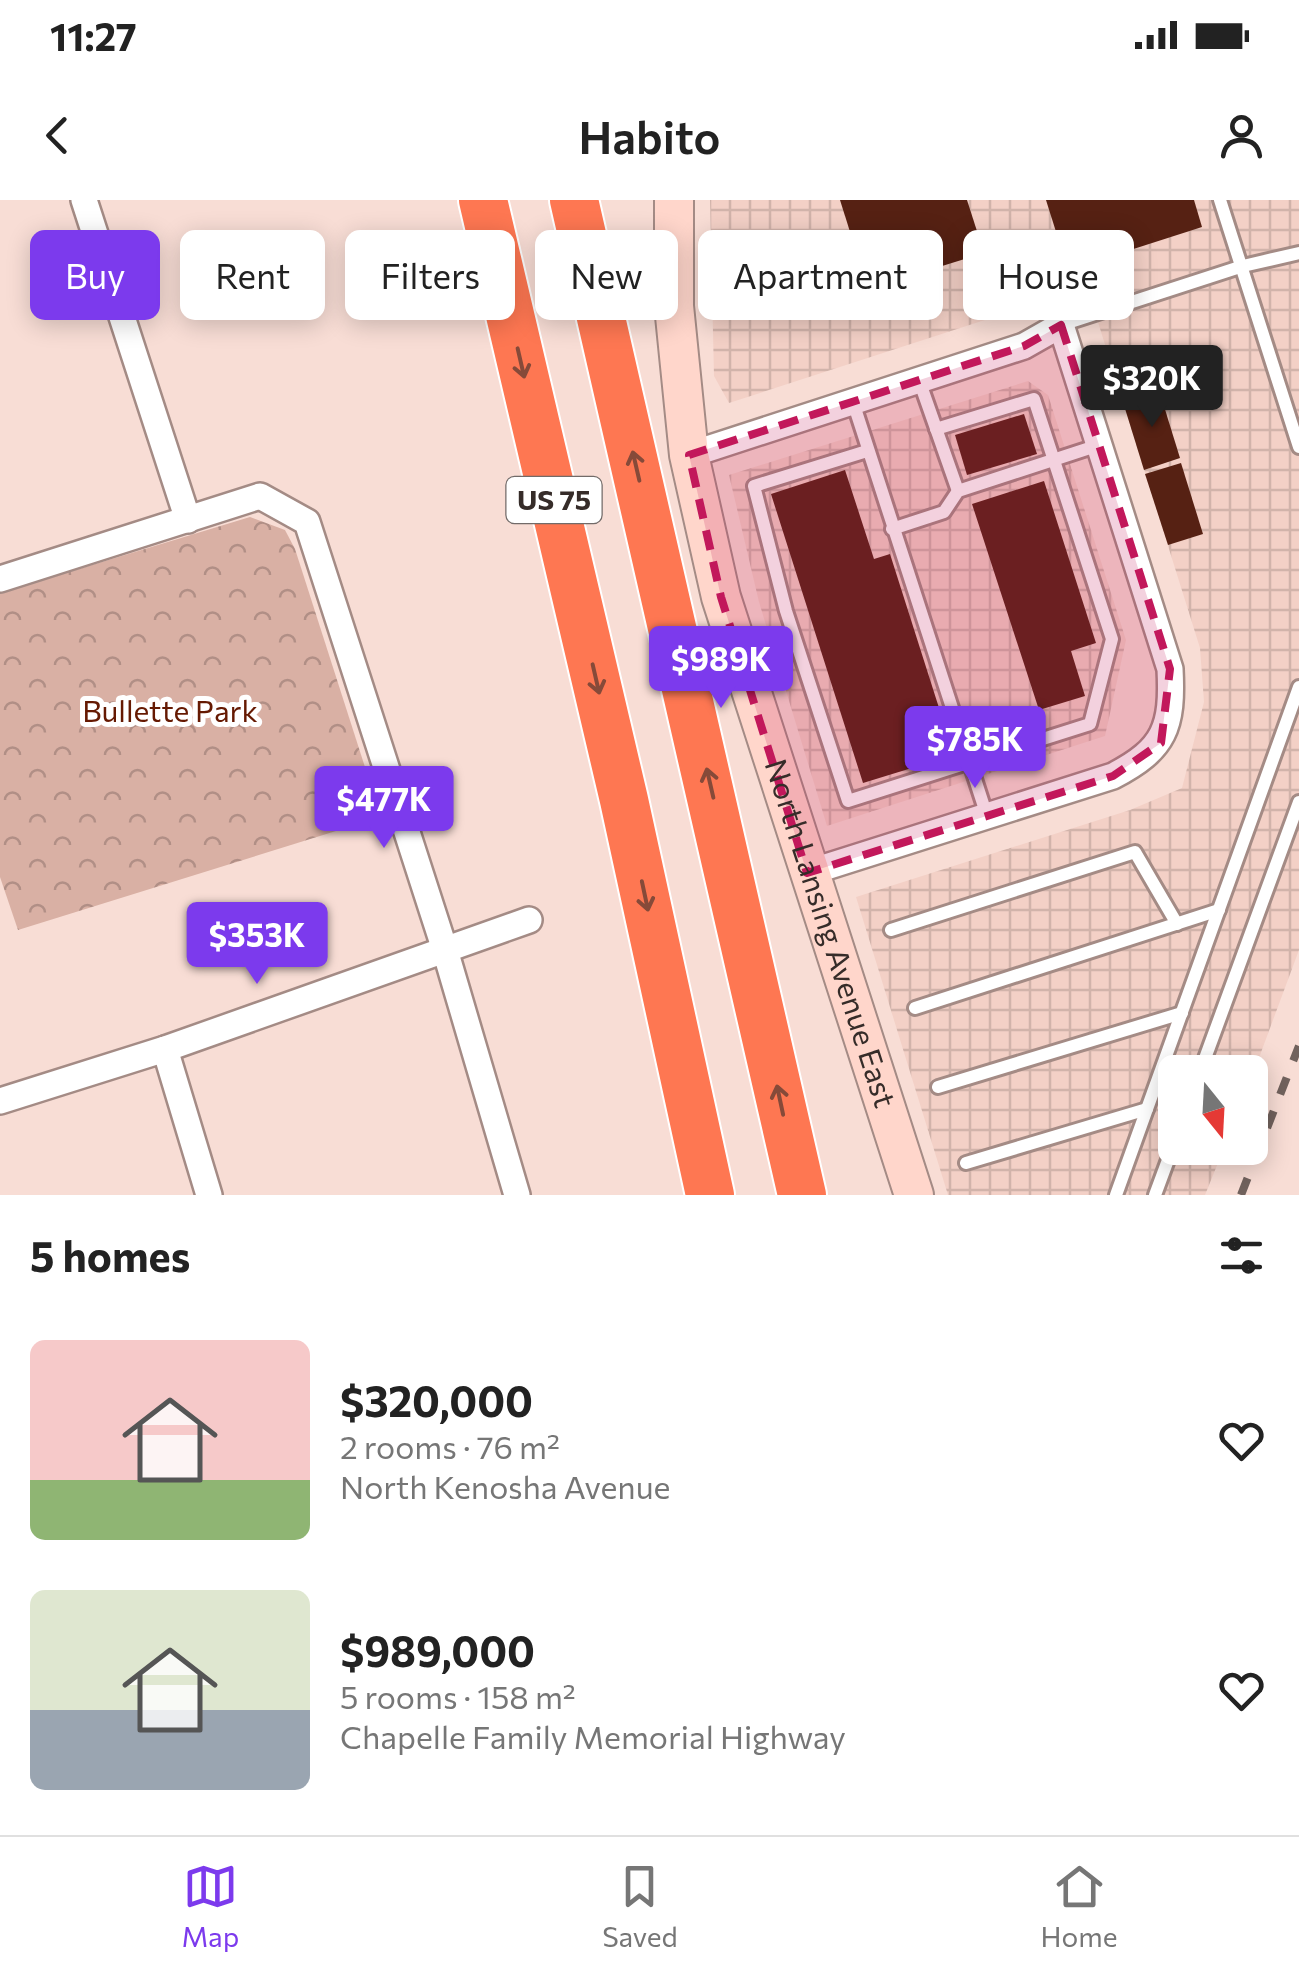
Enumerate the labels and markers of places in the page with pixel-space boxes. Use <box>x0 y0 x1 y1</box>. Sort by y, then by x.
pin: $320K <box>1082 345 1222 430</box>
pin: $989K <box>651 626 791 711</box>
pin: $785K <box>905 706 1045 791</box>
pin: $477K <box>314 766 454 851</box>
pin: $353K <box>187 902 327 987</box>

